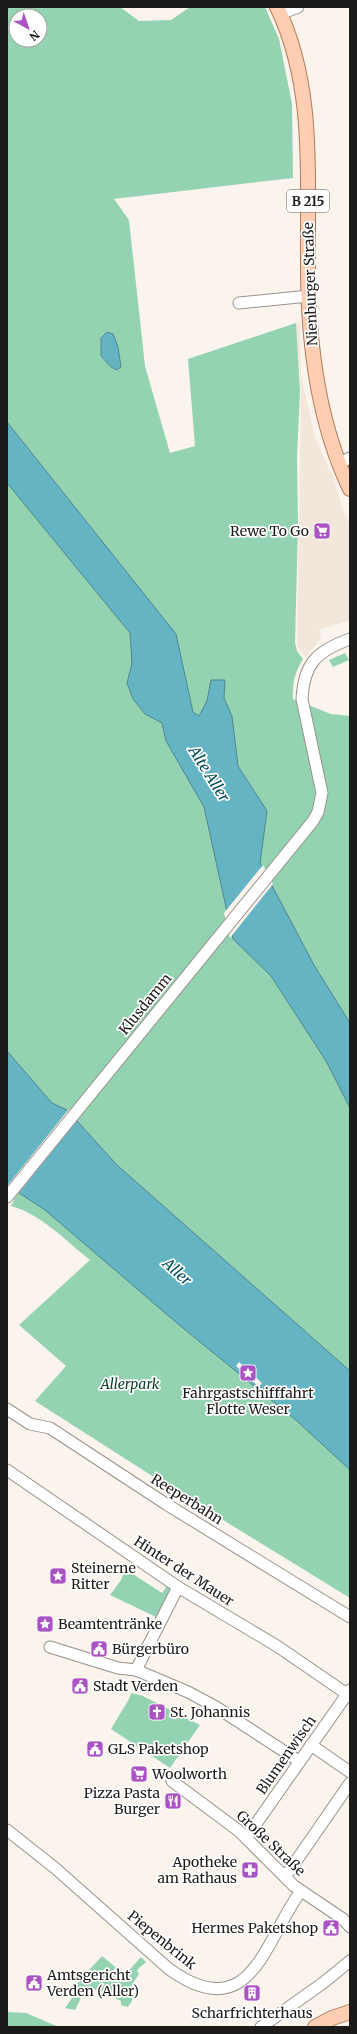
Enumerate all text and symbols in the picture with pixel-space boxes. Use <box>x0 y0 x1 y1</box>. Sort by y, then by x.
north arrow <box>8 8 48 48</box>
text: N <box>26 28 42 44</box>
road number: B 215 <box>287 190 329 212</box>
street label: Nienburger Straße <box>299 222 321 346</box>
supermarket icon: Rewe To Go <box>312 521 332 541</box>
place label: Rewe To Go <box>230 522 309 540</box>
water label: Alte Aller <box>184 742 234 806</box>
street label: Klusdamm <box>115 970 175 1038</box>
water label: Aller <box>158 1253 196 1290</box>
place icon: Fahrgastschifffahrt Flotte Weser <box>238 1363 258 1383</box>
park label: Allerpark <box>100 1375 160 1393</box>
place label: Fahrgastschifffahrt Flotte Weser <box>182 1384 314 1418</box>
street label: Reeperbahn <box>148 1470 226 1528</box>
street label: Hinter der Mauer <box>131 1532 237 1610</box>
place label: Steinerne Ritter <box>71 1559 136 1593</box>
place icon: Steinerne Ritter <box>48 1566 68 1586</box>
place icon: Beamtentränke <box>35 1614 55 1634</box>
place label: Beamtentränke <box>58 1615 162 1633</box>
public building icon: Bürgerbüro <box>89 1639 109 1659</box>
place label: Bürgerbüro <box>112 1640 189 1658</box>
public building icon: Stadt Verden <box>70 1676 90 1696</box>
place label: Stadt Verden <box>93 1677 178 1695</box>
church icon: St. Johannis <box>147 1702 167 1722</box>
place label: St. Johannis <box>170 1703 250 1721</box>
street label: Blumenwisch <box>252 1712 320 1798</box>
public building icon: GLS Paketshop <box>85 1739 105 1759</box>
place label: GLS Paketshop <box>108 1740 209 1758</box>
supermarket icon: Woolworth <box>129 1764 149 1784</box>
place label: Woolworth <box>151 1765 227 1783</box>
place label: Pizza Pasta Burger <box>84 1784 160 1818</box>
restaurant icon: Pizza Pasta Burger <box>163 1791 183 1811</box>
street label: Große Straße <box>233 1806 309 1880</box>
place label: Apotheke am Rathaus <box>158 1853 237 1887</box>
pharmacy icon: Apotheke am Rathaus <box>240 1860 260 1880</box>
street label: Piepenbrink <box>124 1907 200 1973</box>
public building icon: Hermes Paketshop <box>321 1918 341 1938</box>
place label: Hermes Paketshop <box>192 1919 318 1937</box>
place label: Amtsgericht Verden (Aller) <box>46 1966 139 2000</box>
public building icon: Amtsgericht Verden (Aller) <box>24 1973 44 1993</box>
building icon: Scharfrichterhaus <box>242 1983 262 2003</box>
place label: Scharfrichterhaus <box>191 2004 313 2022</box>

